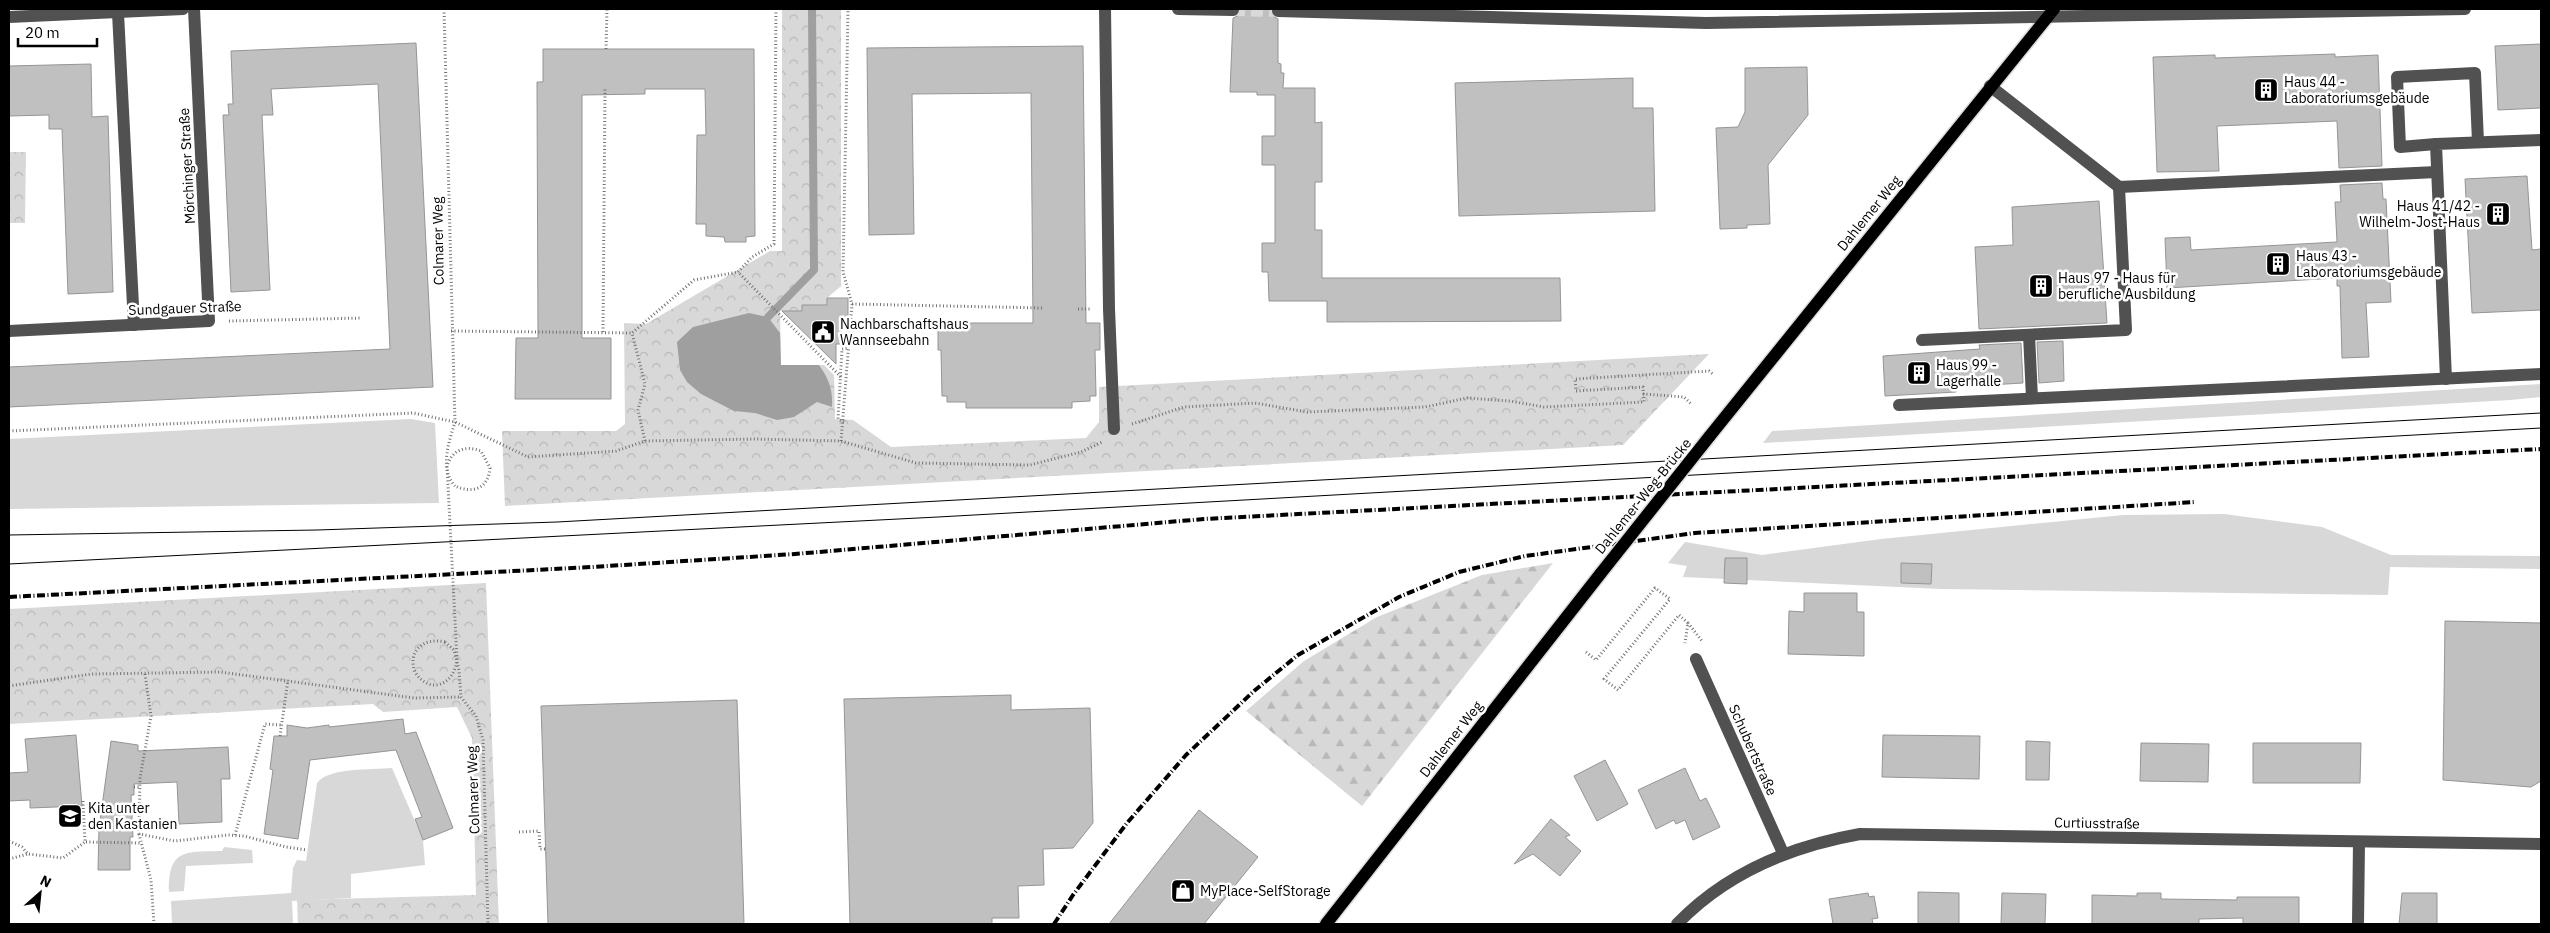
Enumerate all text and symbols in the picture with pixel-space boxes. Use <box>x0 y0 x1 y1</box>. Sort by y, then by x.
scale bar <box>18 15 96 47</box>
text: 20 m <box>25 23 60 42</box>
place label: Haus 44 - Laboratoriumsgebäude <box>2284 73 2430 107</box>
building icon: Haus 44 - Laboratoriumsgebäude <box>2253 77 2279 103</box>
street label: Mörchinger Straße <box>175 107 199 225</box>
street label: Dahlemer Weg <box>1833 171 1905 254</box>
street label: Colmarer Weg <box>428 196 448 285</box>
place label: Haus 41/42 - Wilhelm-Jost-Haus <box>2359 197 2480 231</box>
building icon: Haus 41/42 - Wilhelm-Jost-Haus <box>2485 201 2511 227</box>
place label: Haus 43 - Laboratoriumsgebäude <box>2296 247 2442 281</box>
building icon: Haus 43 - Laboratoriumsgebäude <box>2265 251 2291 277</box>
place label: Haus 97 - Haus für berufliche Ausbildung <box>2058 269 2196 303</box>
building icon: Haus 97 - Haus für berufliche Ausbildung <box>2028 273 2054 299</box>
street label: Sundgauer Straße <box>128 297 242 319</box>
place label: Nachbarschaftshaus Wannseebahn <box>840 315 969 349</box>
public building icon: Nachbarschaftshaus Wannseebahn <box>810 319 836 345</box>
place label: Haus 99 - Lagerhalle <box>1936 356 2002 390</box>
building icon: Haus 99 - Lagerhalle <box>1906 360 1932 386</box>
street label: Dahlemer-Weg-Brücke <box>1591 434 1695 557</box>
street label: Dahlemer Weg <box>1416 697 1487 781</box>
street label: Schubertstraße <box>1725 702 1781 799</box>
street label: Colmarer Weg <box>462 745 484 835</box>
place label: Kita unter den Kastanien <box>88 799 177 833</box>
school or university icon: Kita unter den Kastanien <box>57 803 83 829</box>
street label: Curtiusstraße <box>2054 813 2140 833</box>
north arrow <box>15 868 65 918</box>
text: N <box>37 871 55 892</box>
shop icon: MyPlace-SelfStorage <box>1170 878 1196 904</box>
place label: MyPlace-SelfStorage <box>1200 882 1331 900</box>

